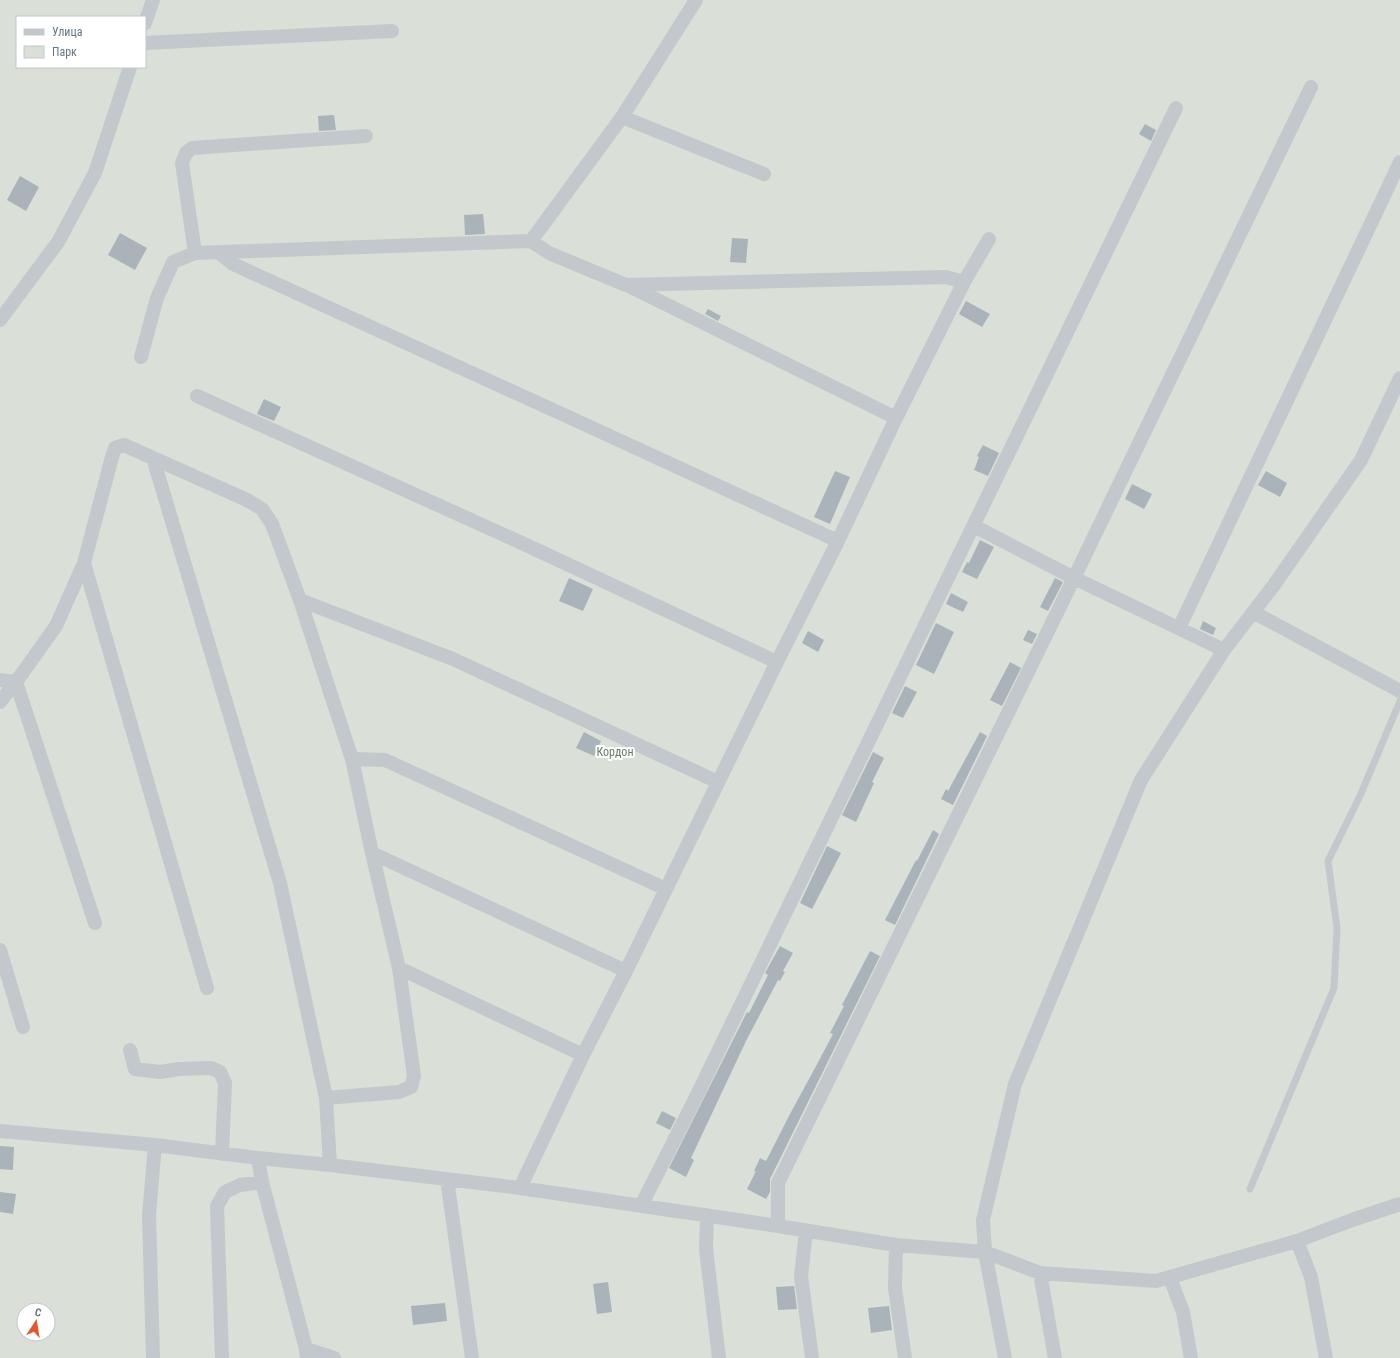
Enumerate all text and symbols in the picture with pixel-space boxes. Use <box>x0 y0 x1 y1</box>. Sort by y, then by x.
legend <box>16 16 146 68</box>
text: Улица <box>52 25 83 39</box>
text: Парк <box>52 45 77 59</box>
park label: Кордон <box>597 745 633 759</box>
north arrow <box>16 1302 56 1342</box>
text: С <box>34 1306 42 1320</box>

